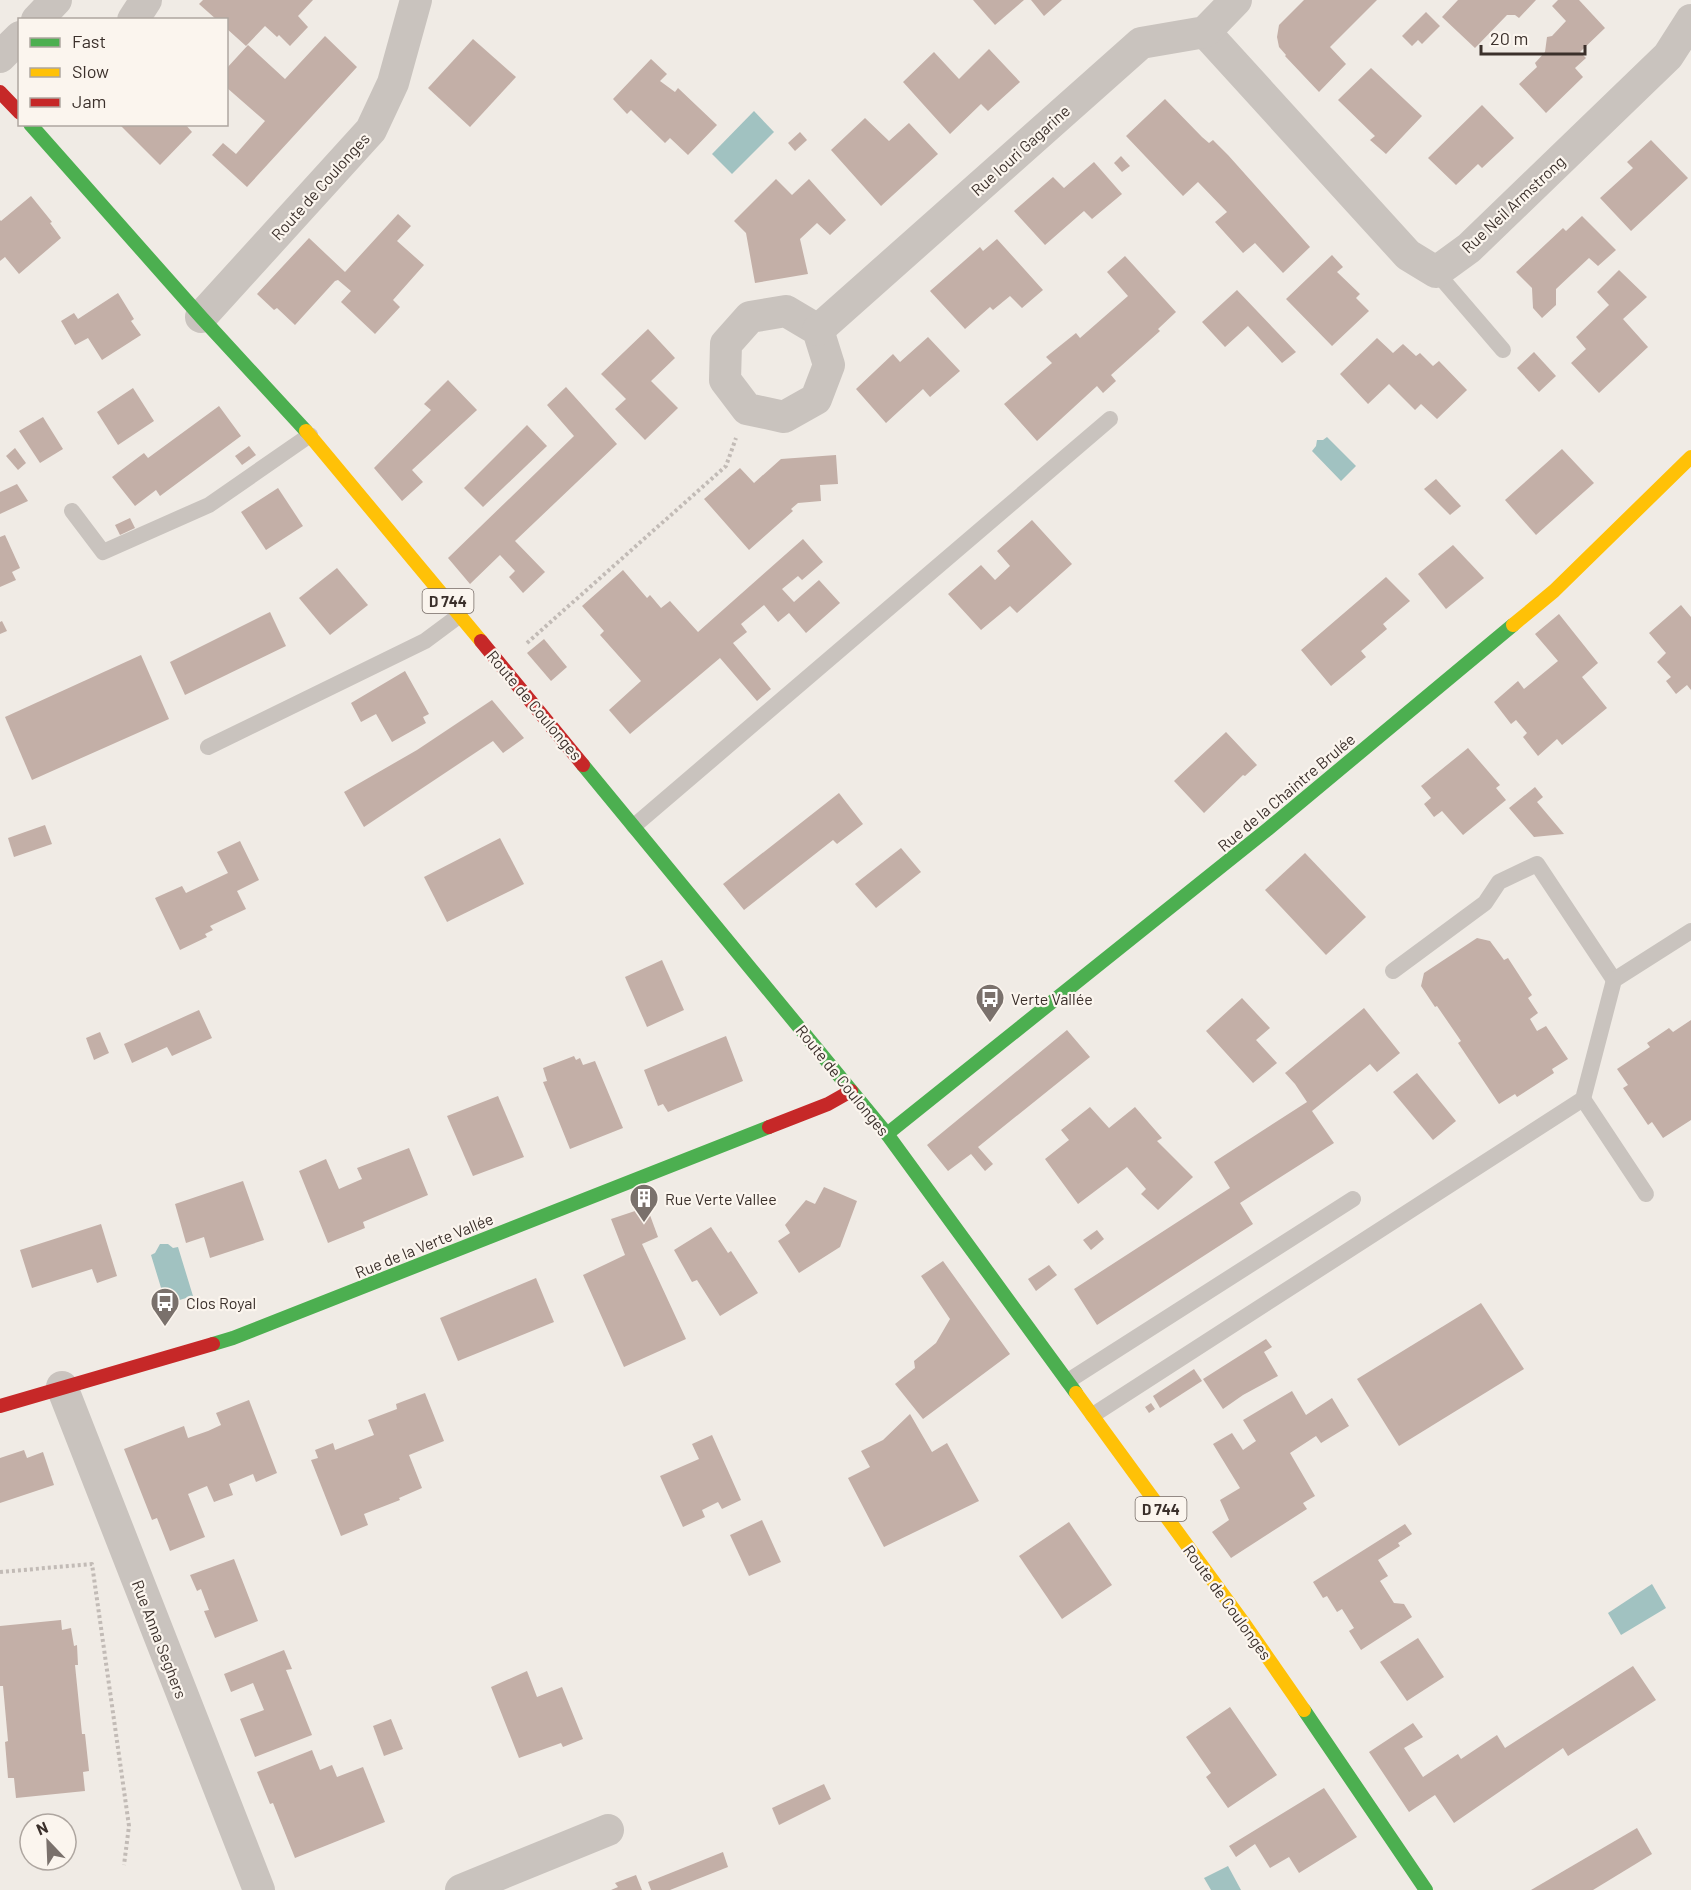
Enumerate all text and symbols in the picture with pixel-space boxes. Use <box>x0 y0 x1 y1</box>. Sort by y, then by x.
legend <box>18 18 228 126</box>
scale bar <box>1481 18 1584 56</box>
text: 20 m <box>1490 27 1528 49</box>
text: Fast <box>72 30 106 52</box>
text: Slow <box>72 60 109 82</box>
text: Jam <box>72 90 106 112</box>
street label: Rue Iouri Gagarine <box>967 101 1073 199</box>
street label: Route de Coulonges <box>267 129 373 243</box>
street label: Rue Neil Armstrong <box>1457 151 1569 257</box>
road number: D 744 <box>422 589 474 613</box>
street label: Route de Coulonges <box>484 646 586 764</box>
street label: Rue de la Chaintre Brulée <box>1214 729 1358 855</box>
bus stop icon: Verte Vallée <box>974 982 1006 1024</box>
place label: Verte Vallée <box>1011 989 1093 1008</box>
street label: Route de Coulonges <box>792 1021 894 1139</box>
building icon: Rue Verte Vallee <box>628 1182 660 1224</box>
place label: Rue Verte Vallee <box>665 1189 777 1208</box>
street label: Rue de la Verte Vallée <box>352 1209 496 1281</box>
bus stop icon: Clos Royal <box>149 1286 181 1328</box>
place label: Clos Royal <box>186 1293 256 1312</box>
road number: D 744 <box>1136 1497 1186 1521</box>
street label: Route de Coulonges <box>1180 1541 1276 1663</box>
street label: Rue Anna Seghers <box>129 1577 191 1701</box>
north arrow <box>18 1812 78 1872</box>
text: N <box>33 1817 51 1839</box>

